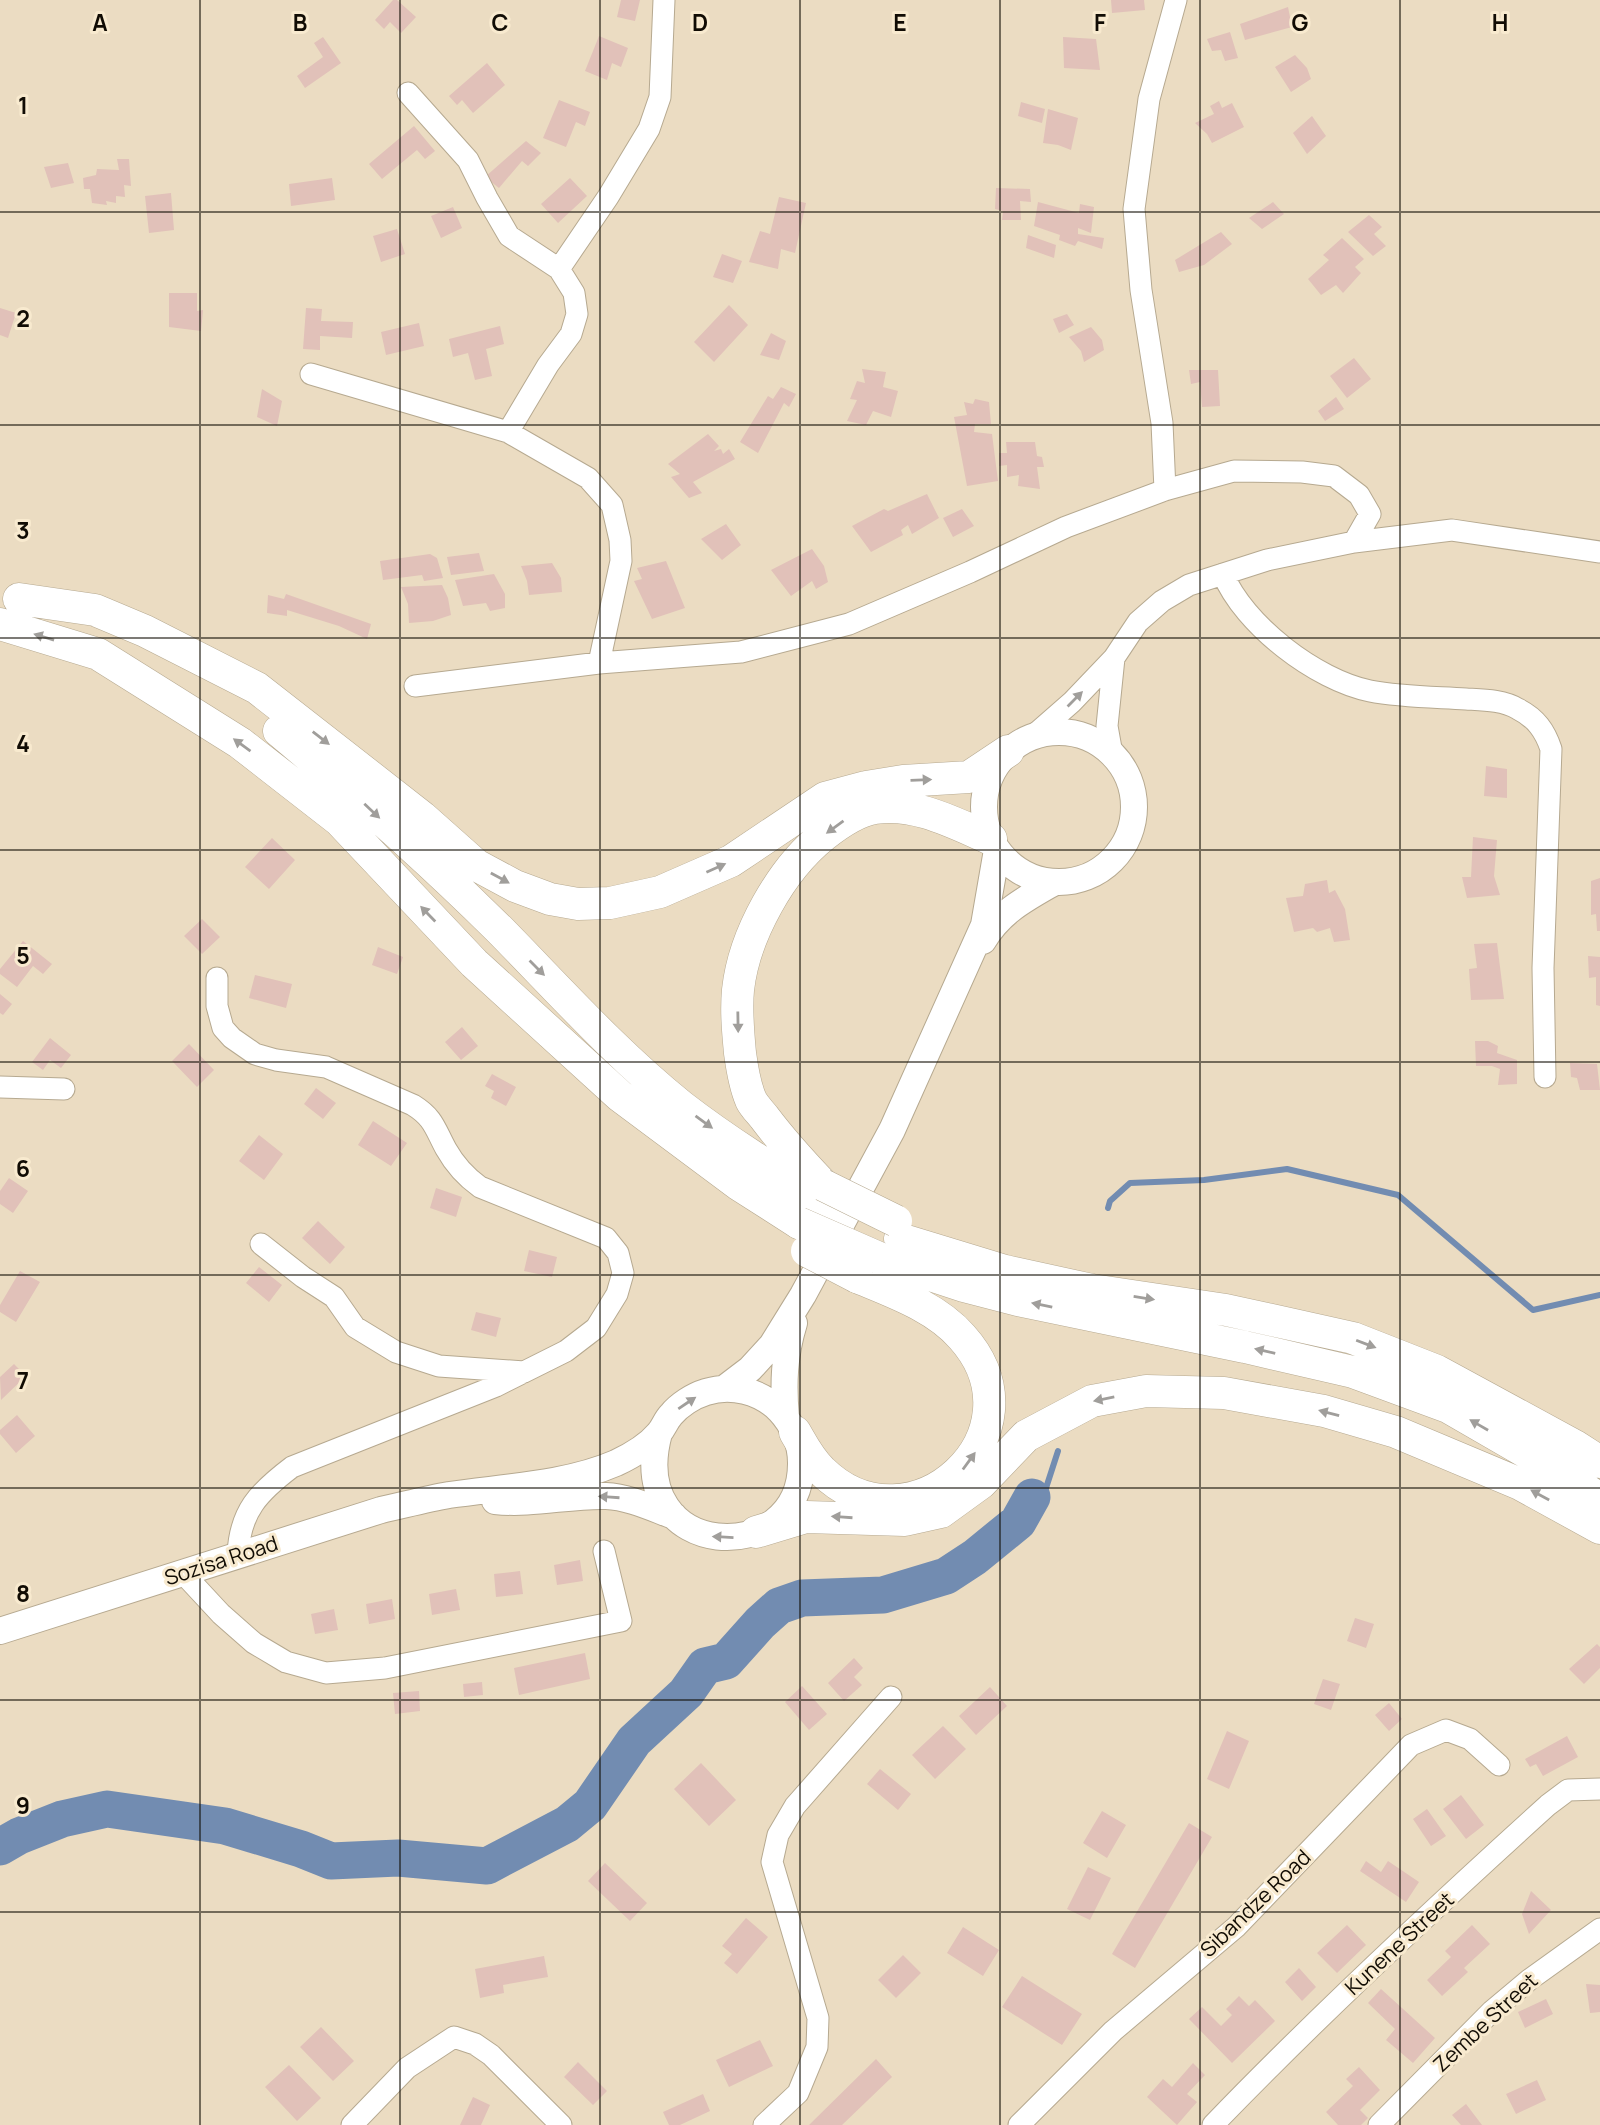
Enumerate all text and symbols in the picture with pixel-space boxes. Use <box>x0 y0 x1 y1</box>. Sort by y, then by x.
text: A <box>92 6 108 38</box>
text: B <box>293 6 307 38</box>
text: C <box>492 6 509 38</box>
text: D <box>692 6 708 38</box>
text: E <box>893 6 907 38</box>
text: F <box>1094 6 1106 38</box>
text: G <box>1292 6 1309 38</box>
text: H <box>1492 6 1508 38</box>
text: 1 <box>18 89 28 121</box>
text: 2 <box>16 302 30 334</box>
text: 3 <box>16 514 30 546</box>
one-way arrow <box>33 632 54 642</box>
one-way arrow <box>1066 691 1082 708</box>
text: 4 <box>16 727 30 759</box>
one-way arrow <box>312 730 330 744</box>
one-way arrow <box>233 738 251 752</box>
one-way arrow <box>910 775 932 786</box>
one-way arrow <box>363 802 380 818</box>
one-way arrow <box>826 819 844 833</box>
one-way arrow <box>706 862 727 873</box>
one-way arrow <box>490 872 509 884</box>
one-way arrow <box>421 906 437 923</box>
text: 5 <box>16 939 30 971</box>
one-way arrow <box>528 959 544 976</box>
one-way arrow <box>732 1012 744 1034</box>
one-way arrow <box>694 1115 713 1129</box>
text: 6 <box>16 1152 30 1184</box>
one-way arrow <box>1133 1293 1155 1304</box>
one-way arrow <box>1031 1300 1053 1311</box>
one-way arrow <box>1356 1338 1377 1349</box>
one-way arrow <box>1254 1346 1276 1357</box>
text: 7 <box>17 1364 29 1396</box>
one-way arrow <box>1093 1393 1115 1404</box>
one-way arrow <box>677 1396 697 1409</box>
one-way arrow <box>1318 1407 1340 1418</box>
one-way arrow <box>1469 1419 1489 1431</box>
one-way arrow <box>962 1451 976 1470</box>
one-way arrow <box>1531 1489 1550 1501</box>
one-way arrow <box>598 1491 620 1502</box>
one-way arrow <box>831 1511 853 1522</box>
street label: Sozisa Road <box>161 1529 281 1591</box>
one-way arrow <box>712 1531 734 1542</box>
text: 8 <box>16 1577 30 1609</box>
text: 9 <box>16 1789 30 1821</box>
street label: Sibandze Road <box>1194 1843 1316 1963</box>
street label: Kunene Street <box>1339 1885 1459 2001</box>
street label: Zembe Street <box>1427 1966 1543 2078</box>

